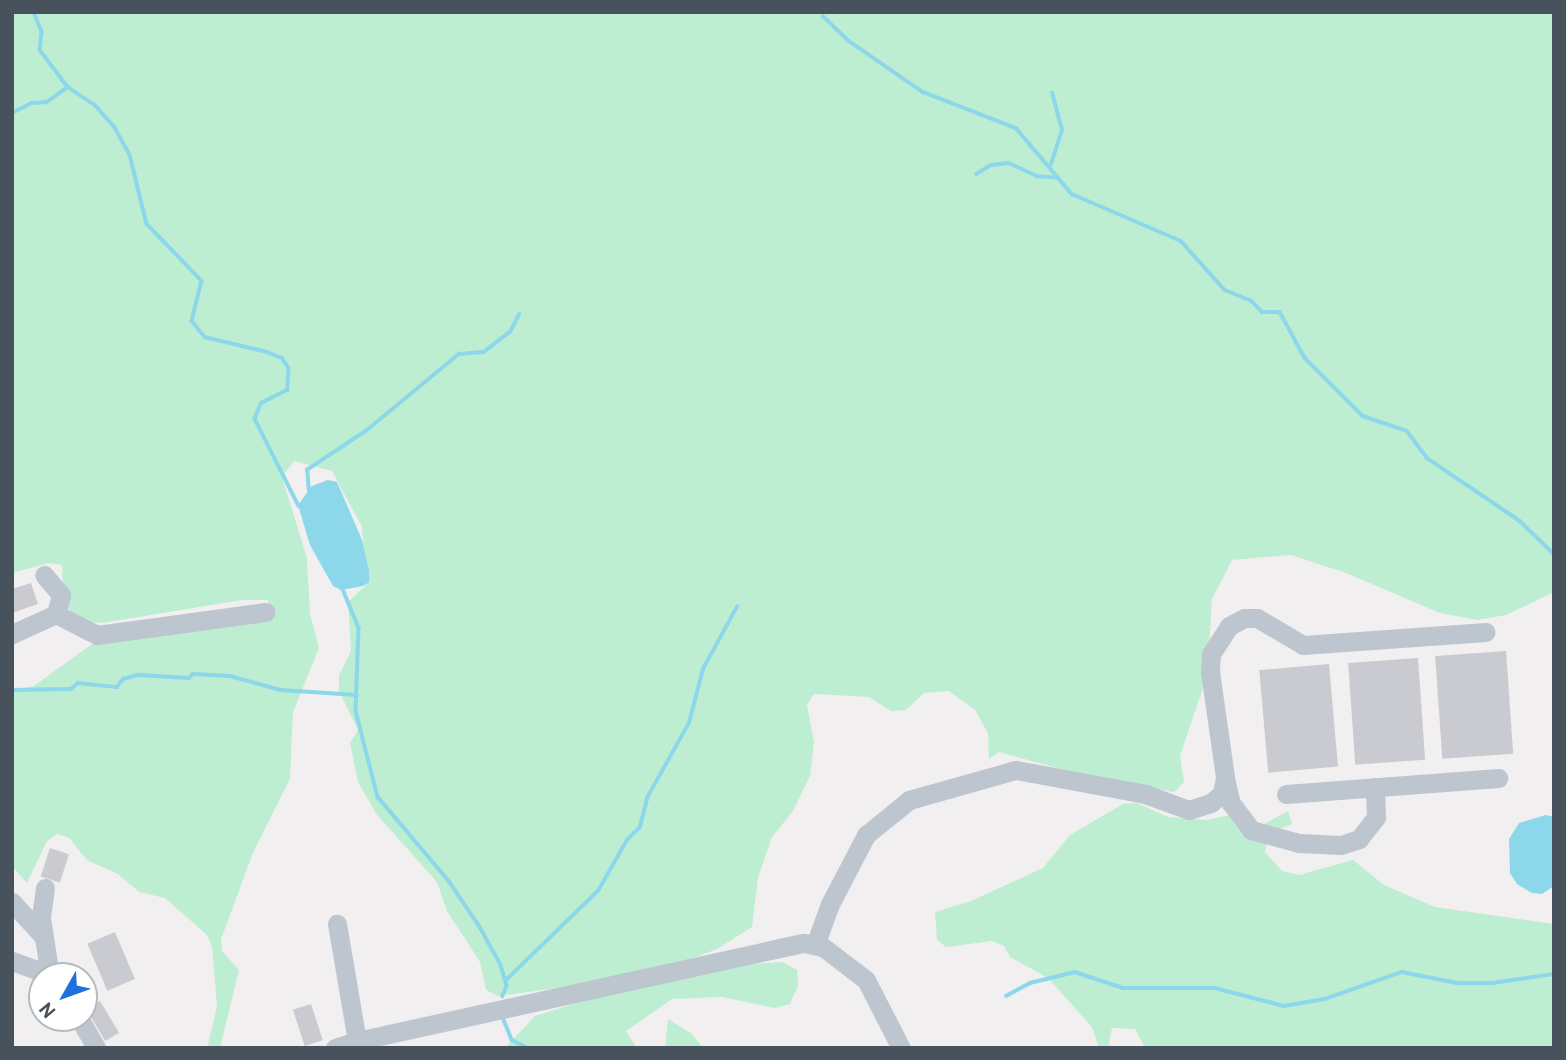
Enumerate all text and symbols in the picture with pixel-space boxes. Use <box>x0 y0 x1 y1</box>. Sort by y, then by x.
north arrow <box>28 962 98 1032</box>
text: N <box>35 996 62 1022</box>

